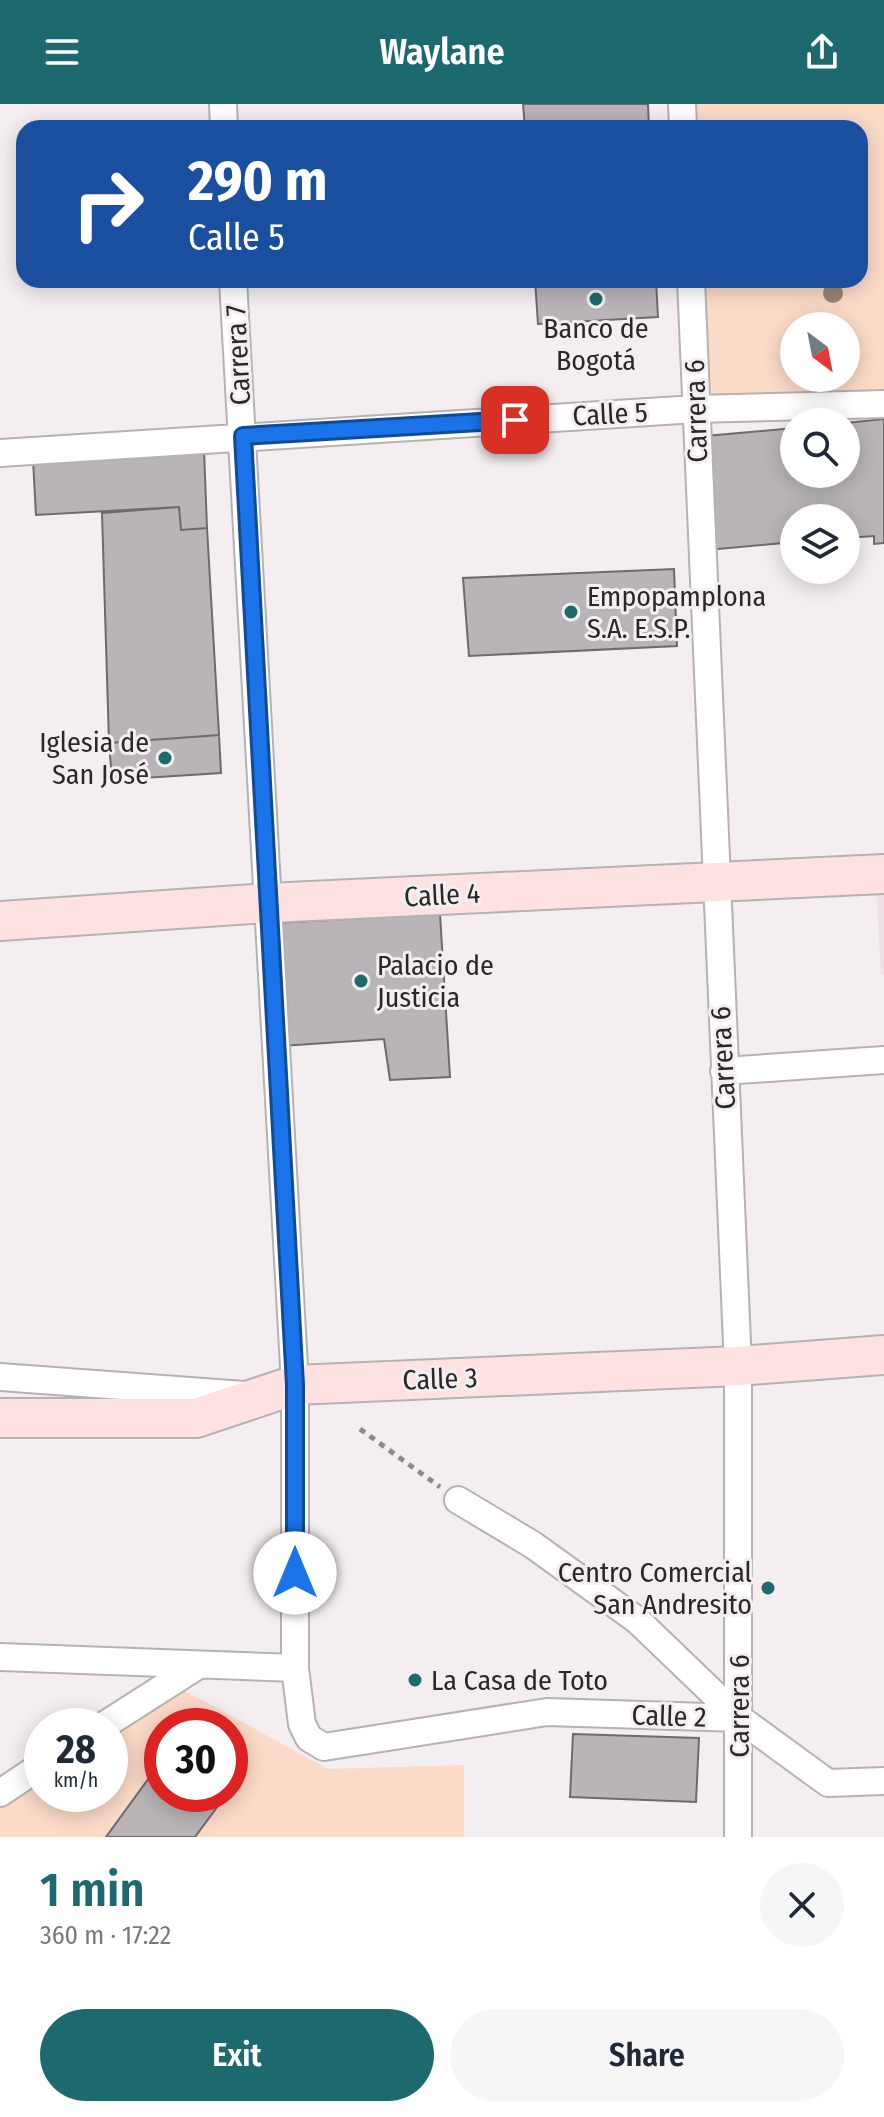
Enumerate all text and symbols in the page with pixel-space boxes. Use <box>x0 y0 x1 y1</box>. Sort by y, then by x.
icon: menu <box>40 30 84 74</box>
text: Waylane <box>379 30 505 74</box>
icon: share <box>800 30 844 74</box>
text: 290 m <box>188 148 328 215</box>
icon: right <box>56 152 160 256</box>
text: Calle 5 <box>188 216 285 260</box>
marker: Banco de Bogotá <box>587 290 605 308</box>
street label: Carrera 7 <box>219 304 257 406</box>
place label: Banco de Bogotá <box>543 312 649 377</box>
north arrow <box>780 312 860 392</box>
map controls <box>780 312 860 584</box>
street label: Carrera 6 <box>678 359 714 463</box>
pin <box>481 386 549 454</box>
street label: Calle 5 <box>572 396 648 432</box>
icon: arrive <box>493 398 537 442</box>
button: search <box>780 408 860 488</box>
button: layers <box>780 504 860 584</box>
place label: Empopamplona S.A. E.S.P. <box>587 580 766 645</box>
marker: Empopamplona S.A. E.S.P. <box>562 603 580 621</box>
place label: Iglesia de San José <box>39 726 149 791</box>
marker: Iglesia de San José <box>156 749 174 767</box>
street label: Calle 4 <box>403 877 481 913</box>
place label: Palacio de Justicia <box>377 949 494 1014</box>
marker: Palacio de Justicia <box>352 972 370 990</box>
street label: Carrera 6 <box>704 1006 742 1110</box>
street label: Calle 3 <box>402 1361 478 1397</box>
position arrow <box>253 1531 337 1615</box>
place label: Centro Comercial San Andresito <box>558 1556 752 1621</box>
marker: Centro Comercial San Andresito <box>759 1579 777 1597</box>
street label: Carrera 6 <box>723 1654 756 1758</box>
place label: La Casa de Toto <box>431 1664 608 1697</box>
marker: La Casa de Toto <box>406 1671 424 1689</box>
street label: Calle 2 <box>631 1698 707 1734</box>
speed limit sign: 30 <box>144 1708 248 1812</box>
text: 28 <box>56 1726 96 1774</box>
text: km/h <box>54 1768 98 1792</box>
text: 1 min <box>40 1861 145 1919</box>
button: close <box>760 1863 844 1947</box>
text: 360 m · 17:22 <box>40 1920 171 1951</box>
button: Exit <box>40 2009 434 2101</box>
button: Share <box>450 2009 844 2101</box>

